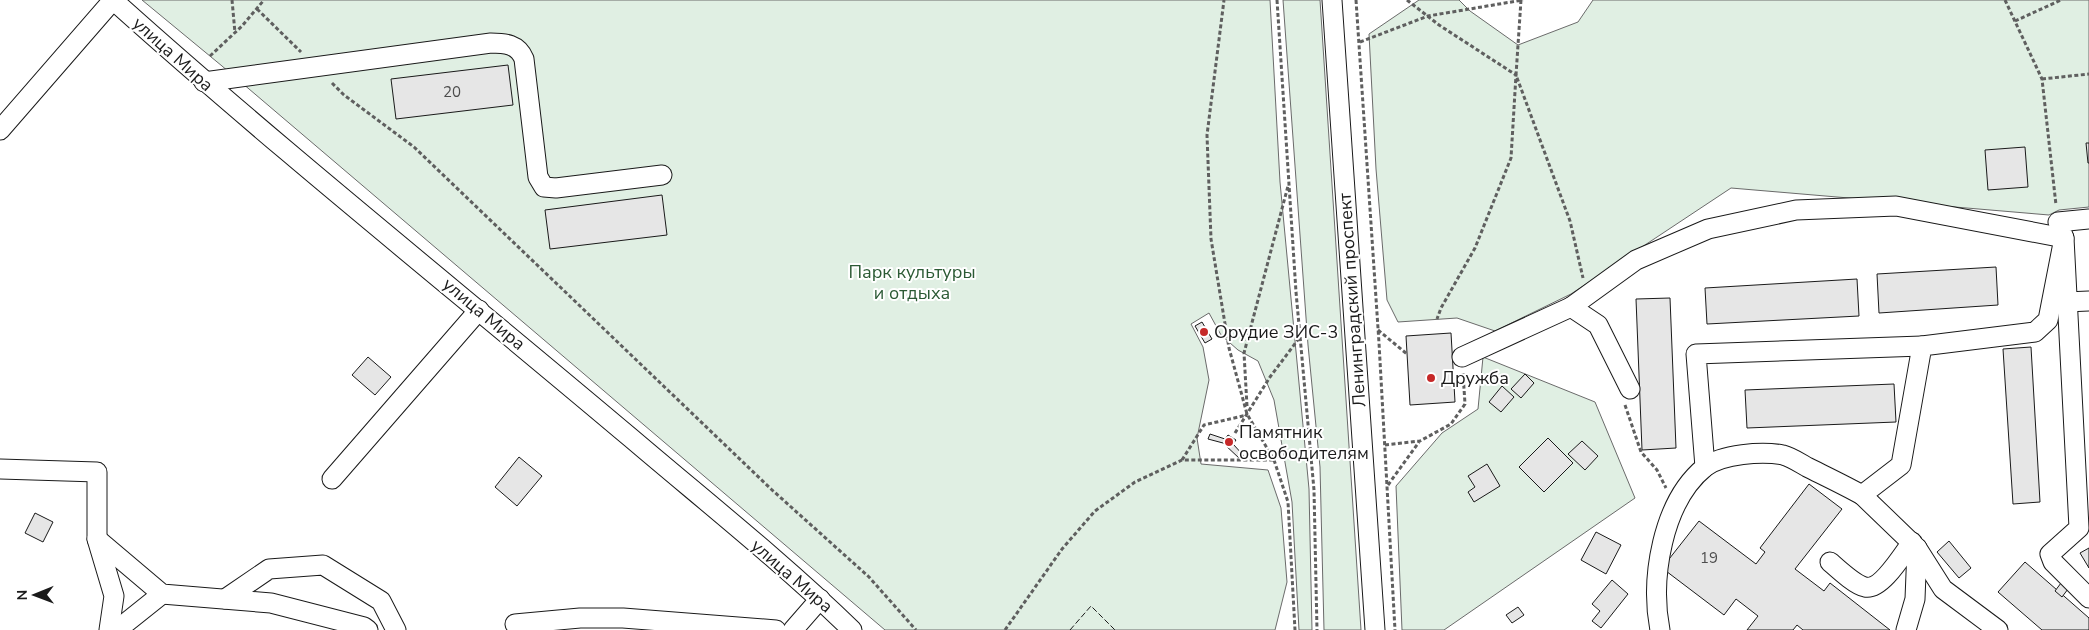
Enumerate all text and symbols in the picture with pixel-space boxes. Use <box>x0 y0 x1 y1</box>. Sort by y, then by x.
street label: улица Мира <box>127 11 219 97</box>
house number: 20 <box>443 82 461 102</box>
street label: Ленинградский проспект <box>1333 192 1371 408</box>
park label: Парк культуры и отдыха <box>848 260 976 305</box>
street label: улица Мира <box>438 272 530 356</box>
place label: Орудие ЗИС-3 <box>1214 320 1338 344</box>
marker: Орудие ЗИС-3 <box>1198 326 1210 338</box>
place label: Дружба <box>1441 366 1509 390</box>
marker: Дружба <box>1425 372 1437 384</box>
place label: Памятник освободителям <box>1239 420 1369 465</box>
marker: Памятник освободителям <box>1223 436 1235 448</box>
street label: улица Мира <box>746 534 838 618</box>
house number: 19 <box>1700 548 1718 568</box>
north arrow <box>10 570 60 620</box>
text: N <box>13 590 32 601</box>

